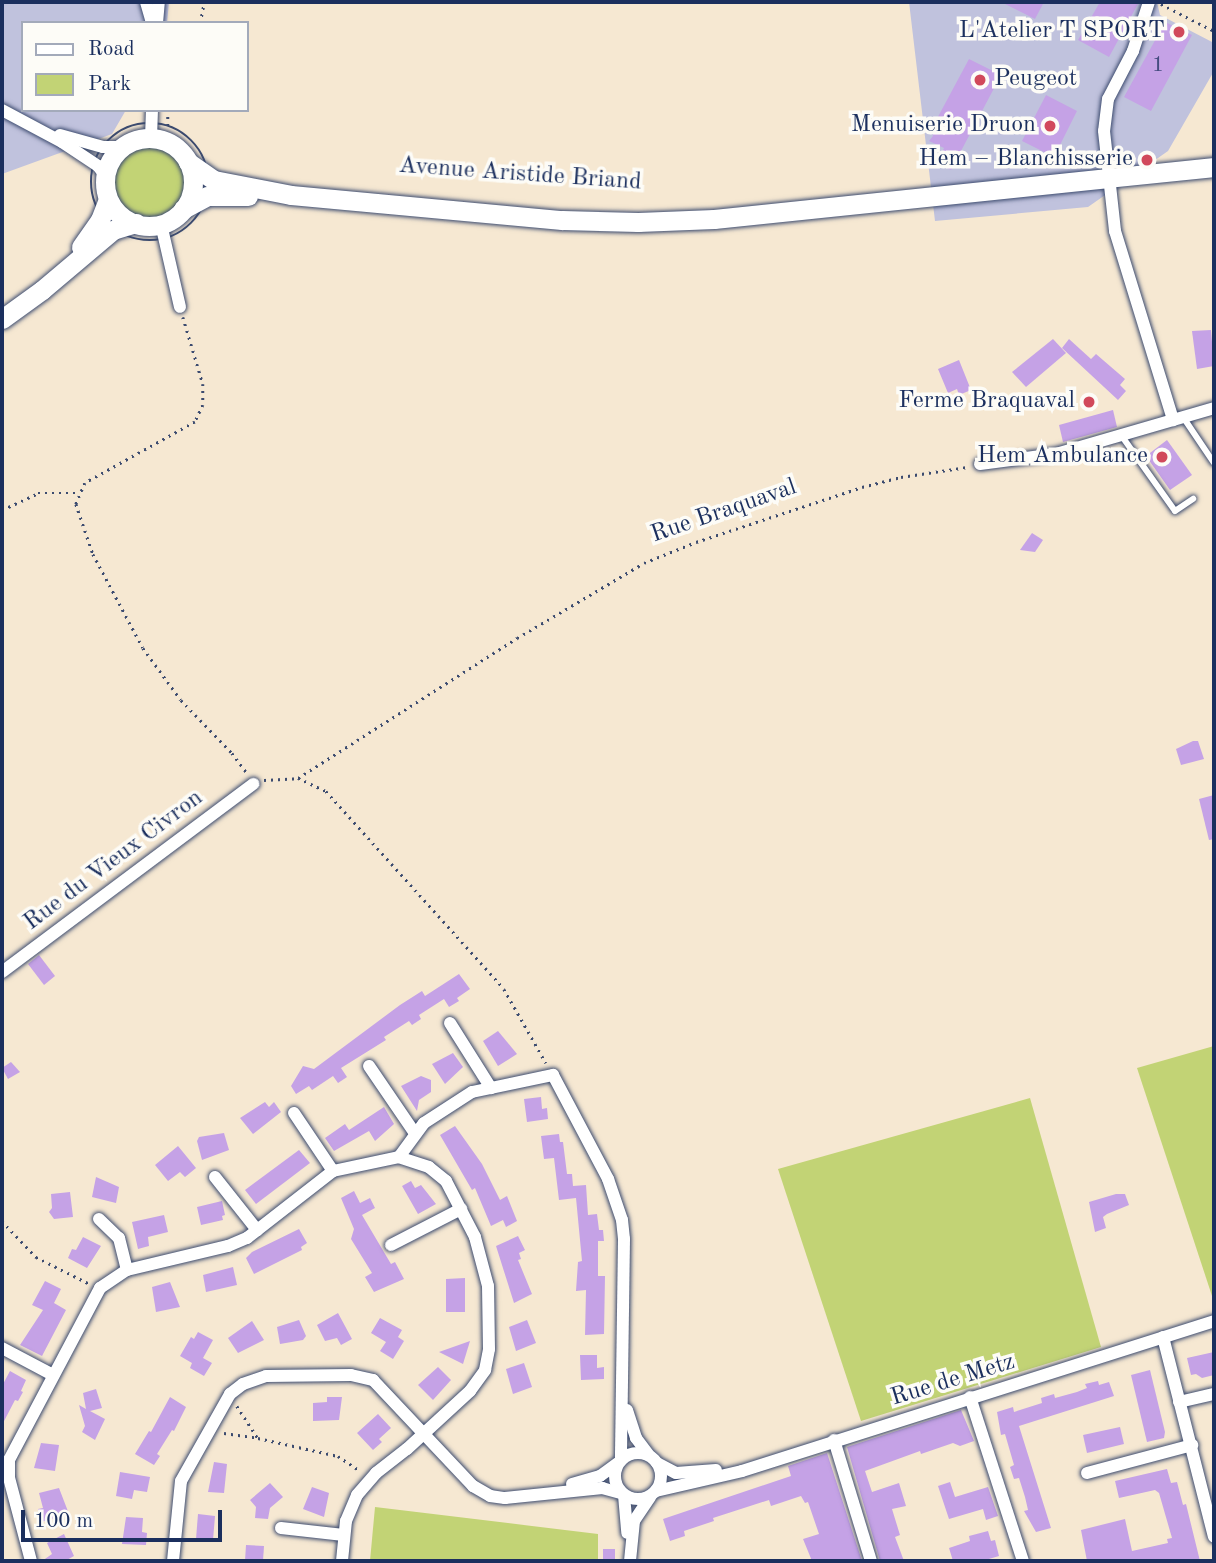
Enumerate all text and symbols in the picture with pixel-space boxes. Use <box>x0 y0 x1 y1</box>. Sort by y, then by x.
place label: L'Atelier T SPORT <box>959 18 1165 46</box>
legend <box>21 21 248 112</box>
marker: L'Atelier T SPORT <box>1171 24 1187 40</box>
text: Road <box>88 39 135 60</box>
house number: 1 <box>1152 53 1164 79</box>
place label: Peugeot <box>994 66 1077 94</box>
marker: Peugeot <box>972 72 988 88</box>
text: Park <box>88 74 131 95</box>
place label: Menuiserie Druon <box>851 112 1036 140</box>
marker: Menuiserie Druon <box>1042 118 1058 134</box>
place label: Hem – Blanchisserie <box>919 146 1133 174</box>
street label: Avenue Aristide Briand <box>398 152 642 198</box>
marker: Hem – Blanchisserie <box>1139 152 1155 168</box>
place label: Ferme Braquaval <box>898 388 1075 416</box>
marker: Ferme Braquaval <box>1081 394 1097 410</box>
place label: Hem Ambulance <box>977 443 1148 471</box>
marker: Hem Ambulance <box>1154 449 1170 465</box>
street label: Rue Braquaval <box>647 474 801 550</box>
street label: Rue du Vieux Civron <box>19 784 209 938</box>
street label: Rue de Metz <box>888 1348 1018 1414</box>
scale bar <box>24 1496 226 1540</box>
text: 100 m <box>34 1511 93 1532</box>

